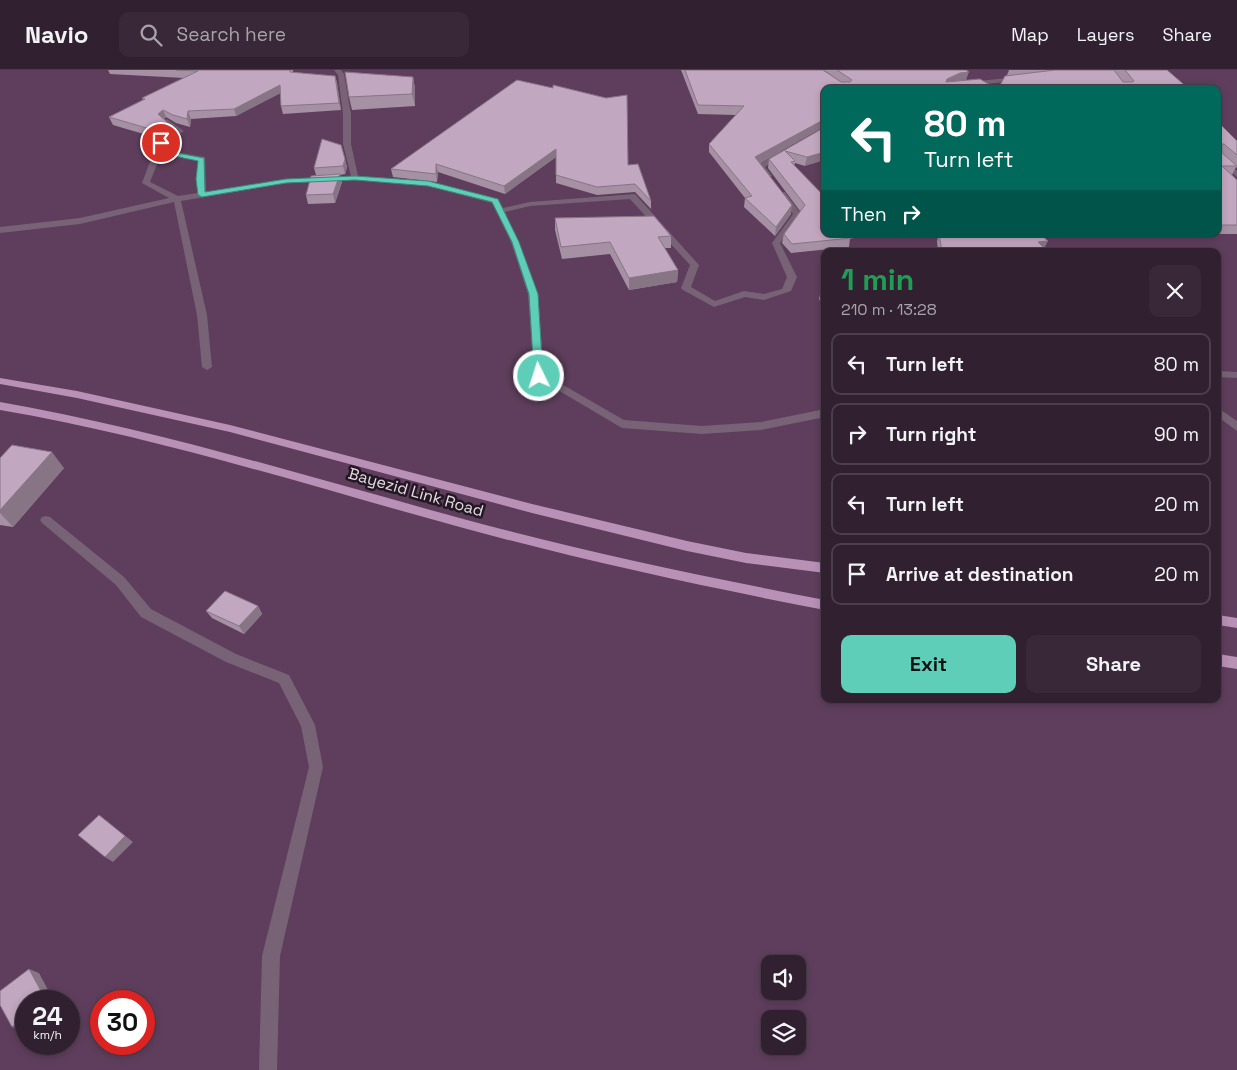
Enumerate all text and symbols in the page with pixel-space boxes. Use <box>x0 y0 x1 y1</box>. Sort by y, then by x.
search box <box>119 12 469 57</box>
text: Navio <box>25 19 89 50</box>
icon: search <box>137 21 165 49</box>
text: Search here <box>177 22 286 47</box>
text: Map <box>1011 23 1049 46</box>
text: Layers <box>1077 23 1134 46</box>
text: Share <box>1162 23 1212 46</box>
text: 80 m <box>924 102 1006 146</box>
icon: left <box>841 105 906 170</box>
pin <box>140 122 182 164</box>
icon: arrive <box>147 129 175 157</box>
text: Turn left <box>924 145 1014 173</box>
icon: right <box>897 200 925 228</box>
text: Then <box>841 202 887 227</box>
text: 1 min <box>841 260 914 299</box>
button: close <box>1149 265 1201 317</box>
text: 210 m · 13:28 <box>841 299 937 320</box>
position arrow <box>512 349 564 401</box>
icon: left <box>843 350 871 378</box>
text: Turn left <box>886 352 964 377</box>
text: 80 m <box>1154 352 1199 377</box>
icon: right <box>843 420 871 448</box>
text: Turn right <box>886 422 976 447</box>
text: 90 m <box>1154 422 1199 447</box>
street label: Bayezid Link Road <box>346 463 486 521</box>
icon: left <box>843 490 871 518</box>
text: Turn left <box>886 492 964 517</box>
text: 20 m <box>1154 492 1199 517</box>
icon: arrive <box>843 560 871 588</box>
text: Arrive at destination <box>886 562 1074 587</box>
text: 20 m <box>1154 562 1199 587</box>
button: Exit <box>841 635 1016 693</box>
button: Share <box>1026 635 1201 693</box>
map controls <box>761 955 806 1055</box>
button: sound <box>761 955 806 1000</box>
speed limit sign: 30 <box>90 990 155 1055</box>
text: 24 <box>32 1000 63 1032</box>
button: layers <box>761 1010 806 1055</box>
text: km/h <box>33 1027 62 1043</box>

